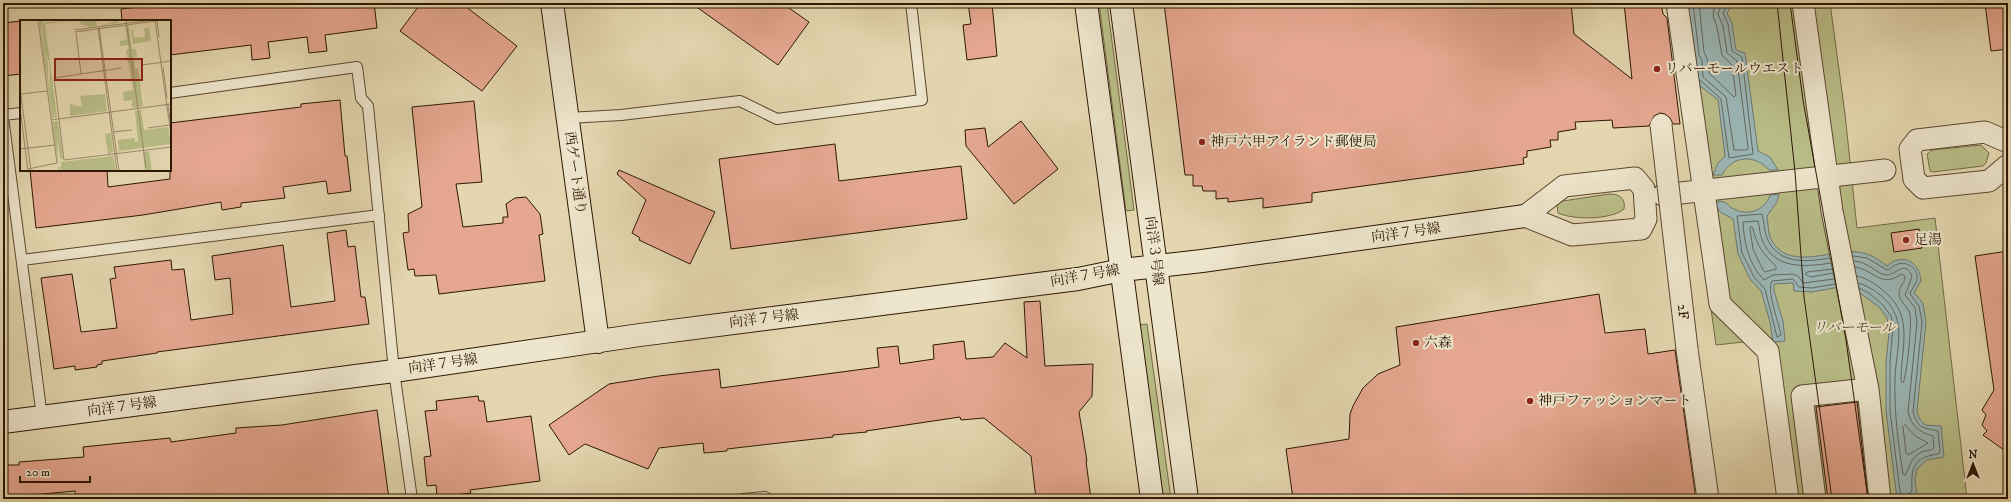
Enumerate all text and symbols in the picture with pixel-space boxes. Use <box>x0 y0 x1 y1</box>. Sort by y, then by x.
inset map <box>20 20 171 171</box>
place label: リバーモールウエスト <box>1665 60 1804 78</box>
marker: リバーモールウエスト <box>1652 64 1662 74</box>
street label: 西ゲート通り <box>560 130 590 216</box>
place label: 神戸六甲アイランド郵便局 <box>1210 133 1377 151</box>
marker: 神戸六甲アイランド郵便局 <box>1197 137 1207 147</box>
street label: 向洋３号線 <box>1141 215 1167 287</box>
street label: 向洋７号線 <box>1370 219 1442 247</box>
place label: 足湯 <box>1914 231 1942 249</box>
marker: 足湯 <box>1901 235 1911 245</box>
street label: 向洋７号線 <box>1049 261 1121 291</box>
street label: 2F <box>1673 303 1693 321</box>
street label: 向洋７号線 <box>728 306 800 332</box>
park label: リバーモール <box>1813 319 1897 337</box>
place label: 六森 <box>1424 334 1452 352</box>
marker: 六森 <box>1411 338 1421 348</box>
street label: 向洋７号線 <box>407 350 479 378</box>
place label: 神戸ファッションマート <box>1538 392 1691 410</box>
street label: 向洋７号線 <box>86 393 158 421</box>
marker: 神戸ファッションマート <box>1525 396 1535 406</box>
north arrow <box>1953 444 1993 484</box>
text: N <box>1968 448 1978 462</box>
scale bar <box>20 458 90 484</box>
text: 20 m <box>26 465 50 480</box>

